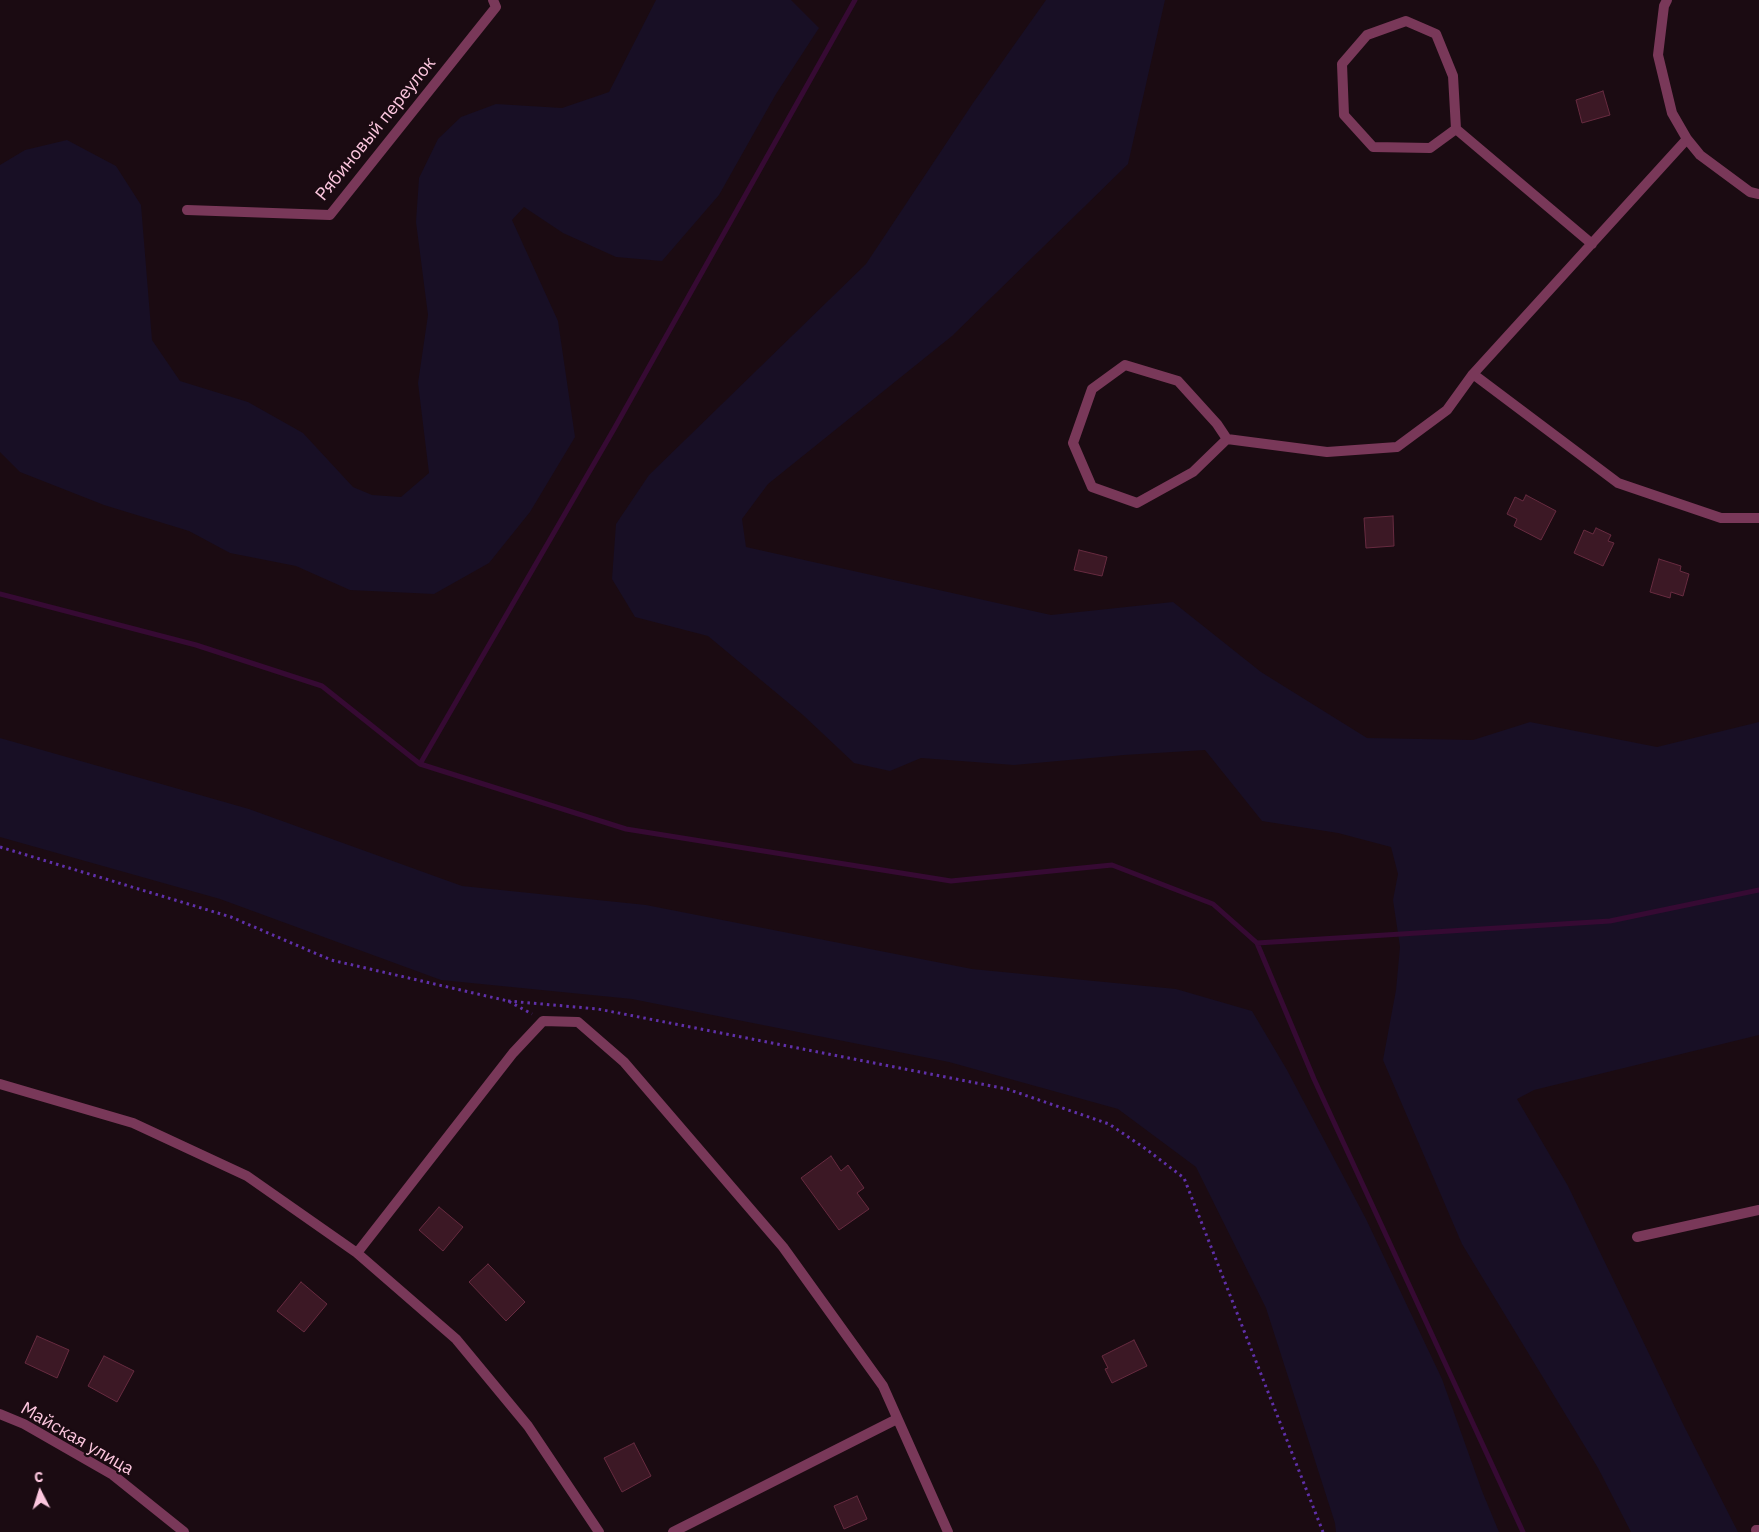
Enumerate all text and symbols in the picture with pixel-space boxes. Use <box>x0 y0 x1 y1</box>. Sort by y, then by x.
street label: Рябиновый переулок <box>311 53 441 205</box>
street label: Майская улица <box>17 1398 137 1480</box>
north arrow <box>15 1467 65 1517</box>
text: С <box>33 1468 44 1486</box>

